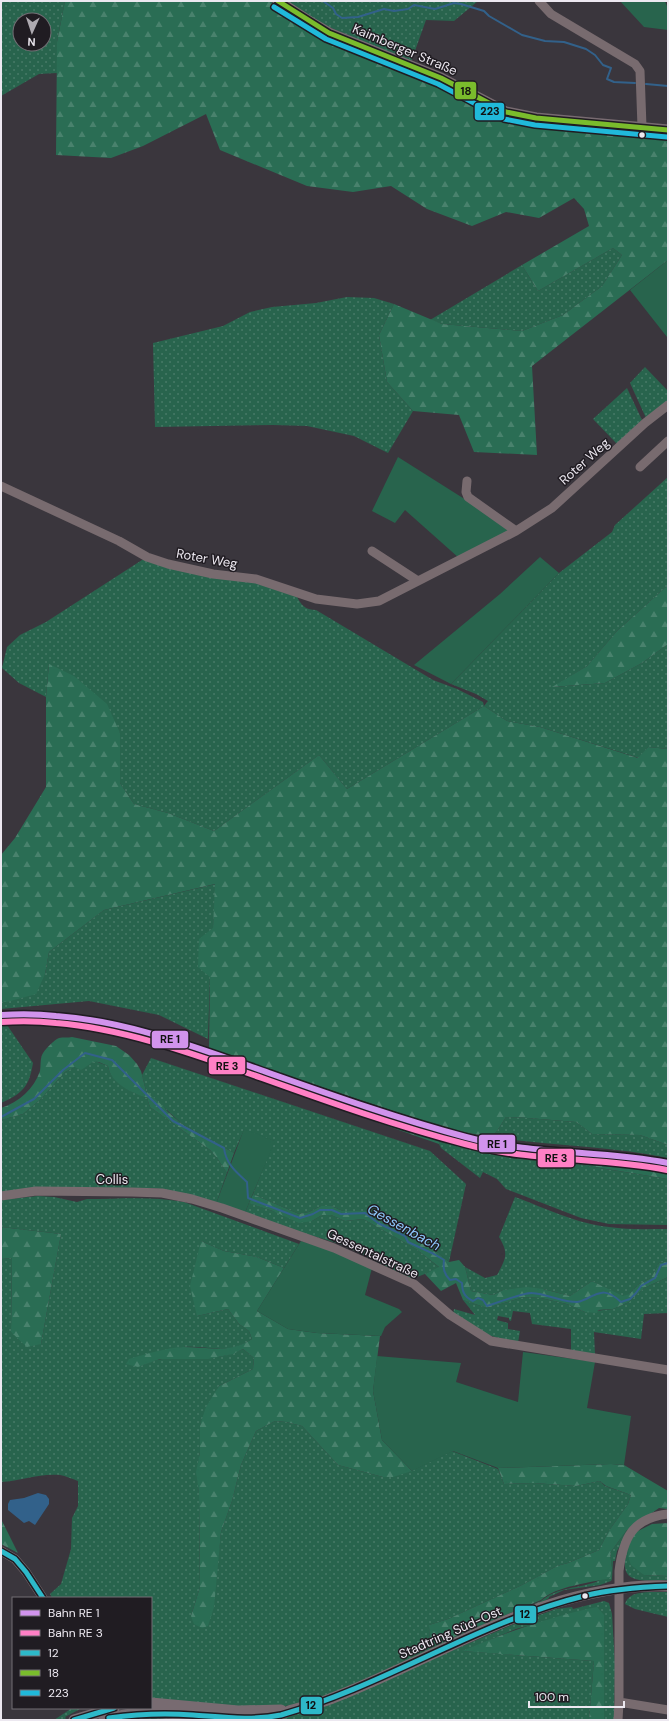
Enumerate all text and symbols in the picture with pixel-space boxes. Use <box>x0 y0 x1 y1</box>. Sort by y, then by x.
north arrow <box>12 12 52 52</box>
street label: Kaimberger Straße <box>350 20 460 79</box>
text: N <box>27 35 36 49</box>
line badge: 18 <box>454 81 477 100</box>
text: 18 <box>461 84 472 98</box>
line badge: 223 <box>474 102 505 121</box>
text: 223 <box>480 104 500 118</box>
unlabelled marker <box>637 130 647 140</box>
street label: Roter Weg <box>556 434 613 488</box>
street label: Roter Weg <box>175 545 239 572</box>
line badge: RE 1 <box>151 1030 189 1049</box>
text: RE 1 <box>160 1032 180 1046</box>
line badge: RE 3 <box>208 1056 246 1075</box>
text: RE 3 <box>216 1059 238 1073</box>
line badge: RE 1 <box>478 1134 516 1153</box>
text: RE 1 <box>487 1137 507 1151</box>
line badge: RE 3 <box>537 1148 575 1168</box>
text: RE 3 <box>545 1151 567 1165</box>
street label: Collis <box>96 1171 128 1188</box>
water label: Gessenbach <box>364 1199 444 1255</box>
street label: Gessentalstraße <box>324 1225 421 1282</box>
unlabelled marker <box>580 1591 590 1601</box>
legend <box>12 1597 152 1709</box>
street label: Stadtring Süd-Ost <box>396 1602 504 1663</box>
text: Bahn RE 1 <box>48 1605 100 1621</box>
line badge: 12 <box>514 1605 537 1624</box>
text: 12 <box>520 1607 530 1621</box>
text: Bahn RE 3 <box>48 1625 103 1641</box>
text: 12 <box>48 1645 59 1661</box>
text: 18 <box>48 1665 59 1681</box>
scale bar <box>529 1683 624 1709</box>
text: 223 <box>48 1685 69 1701</box>
text: 100 m <box>535 1689 569 1705</box>
line badge: 12 <box>300 1696 323 1715</box>
text: 12 <box>306 1698 316 1712</box>

